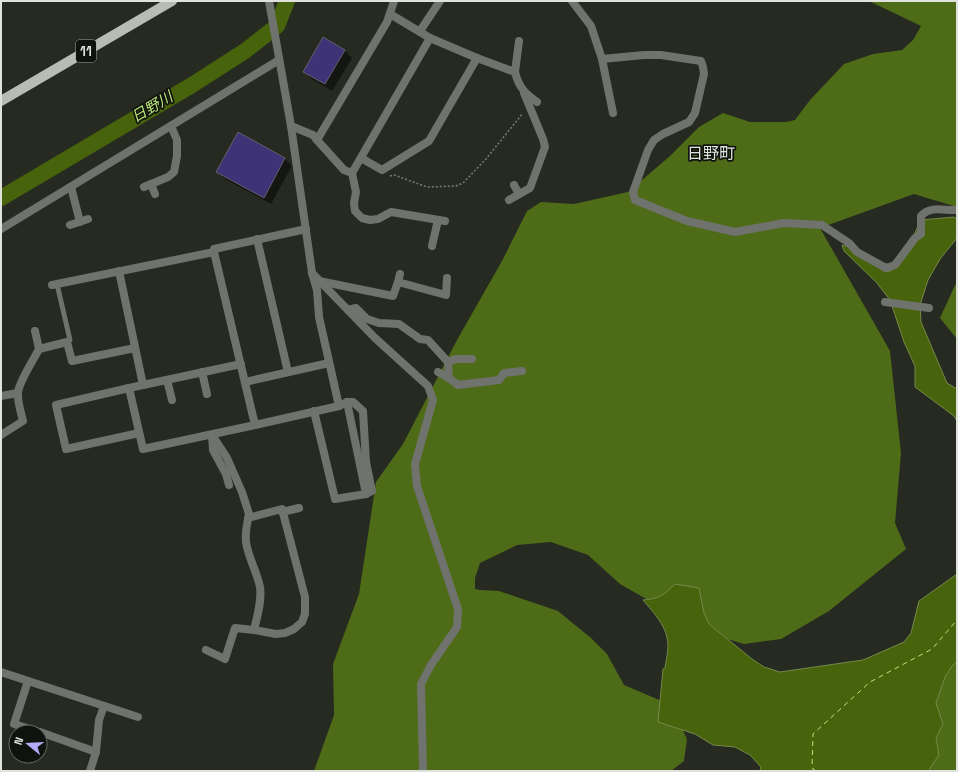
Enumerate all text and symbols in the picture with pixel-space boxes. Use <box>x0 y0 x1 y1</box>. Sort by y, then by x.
road number: 11 <box>76 40 96 62</box>
water label: 日野川 <box>128 86 178 126</box>
district label: 日野町 <box>687 143 735 164</box>
north arrow <box>8 724 48 764</box>
text: N <box>11 735 26 747</box>

